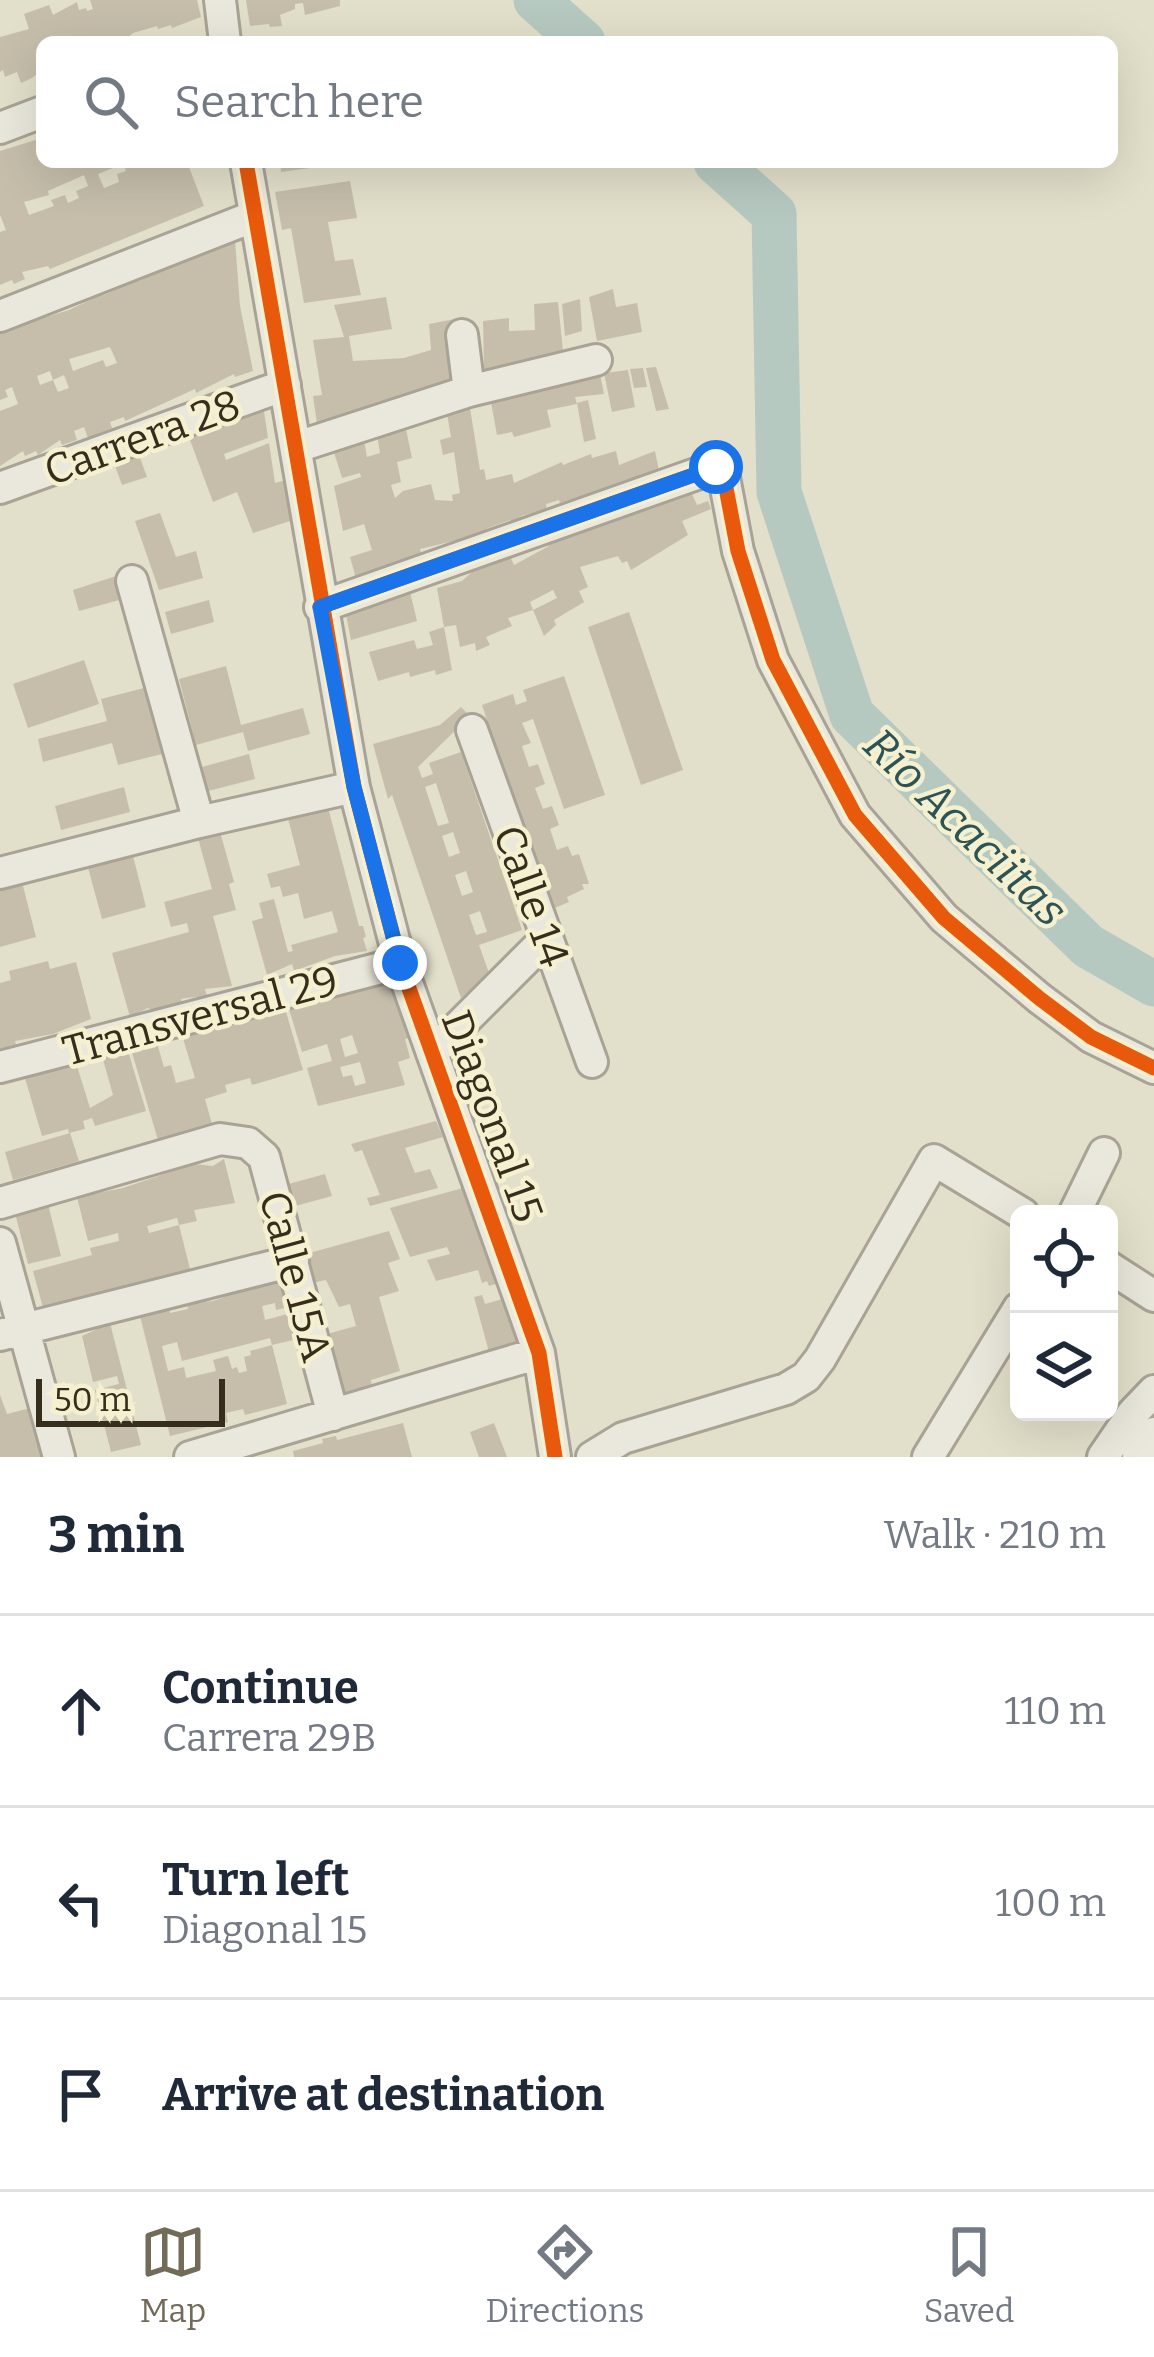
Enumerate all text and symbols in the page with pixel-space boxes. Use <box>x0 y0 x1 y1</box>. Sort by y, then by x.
search box <box>36 36 1118 168</box>
icon: search <box>78 69 144 135</box>
text: Search here <box>174 75 424 129</box>
street label: Carrera 28 <box>38 379 247 496</box>
route start <box>689 440 743 494</box>
water label: Río Acaciitas <box>853 718 1078 938</box>
street label: Calle 14 <box>483 819 580 974</box>
route end <box>373 936 427 990</box>
street label: Transversal 29 <box>57 955 343 1077</box>
street label: Diagonal 15 <box>431 1004 553 1229</box>
street label: Calle 15A <box>248 1186 342 1367</box>
map controls <box>1010 1205 1118 1421</box>
button: locate <box>1010 1205 1118 1313</box>
button: layers <box>1010 1313 1118 1421</box>
scale bar <box>36 1373 225 1426</box>
text: 50 m <box>54 1380 131 1420</box>
text: 3 min <box>48 1504 184 1566</box>
text: Walk · 210 m <box>884 1512 1106 1558</box>
text: Continue <box>162 1661 359 1715</box>
icon: ahead <box>48 1678 114 1744</box>
text: 110 m <box>1004 1688 1106 1734</box>
text: Carrera 29B <box>162 1715 376 1761</box>
text: Turn left <box>162 1853 349 1907</box>
icon: left <box>48 1870 114 1936</box>
text: 100 m <box>995 1880 1106 1926</box>
text: Diagonal 15 <box>162 1907 367 1953</box>
icon: arrive <box>48 2062 114 2128</box>
text: Arrive at destination <box>162 2068 604 2122</box>
tab: Map <box>140 2219 206 2331</box>
tab: Directions <box>486 2219 644 2331</box>
tab: Saved <box>924 2219 1014 2331</box>

